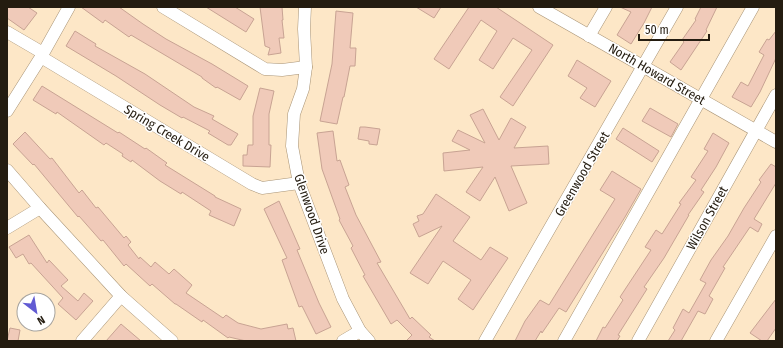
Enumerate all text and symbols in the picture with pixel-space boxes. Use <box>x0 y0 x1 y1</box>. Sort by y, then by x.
scale bar <box>639 16 709 42</box>
text: 50 m <box>645 23 669 37</box>
street label: North Howard Street <box>606 40 709 108</box>
street label: Spring Creek Drive <box>121 102 213 164</box>
street label: Greenwood Street <box>552 128 613 219</box>
street label: Glenwood Drive <box>291 172 333 256</box>
street label: Wilson Street <box>683 183 731 253</box>
north arrow <box>16 292 56 332</box>
text: N <box>35 313 47 327</box>

